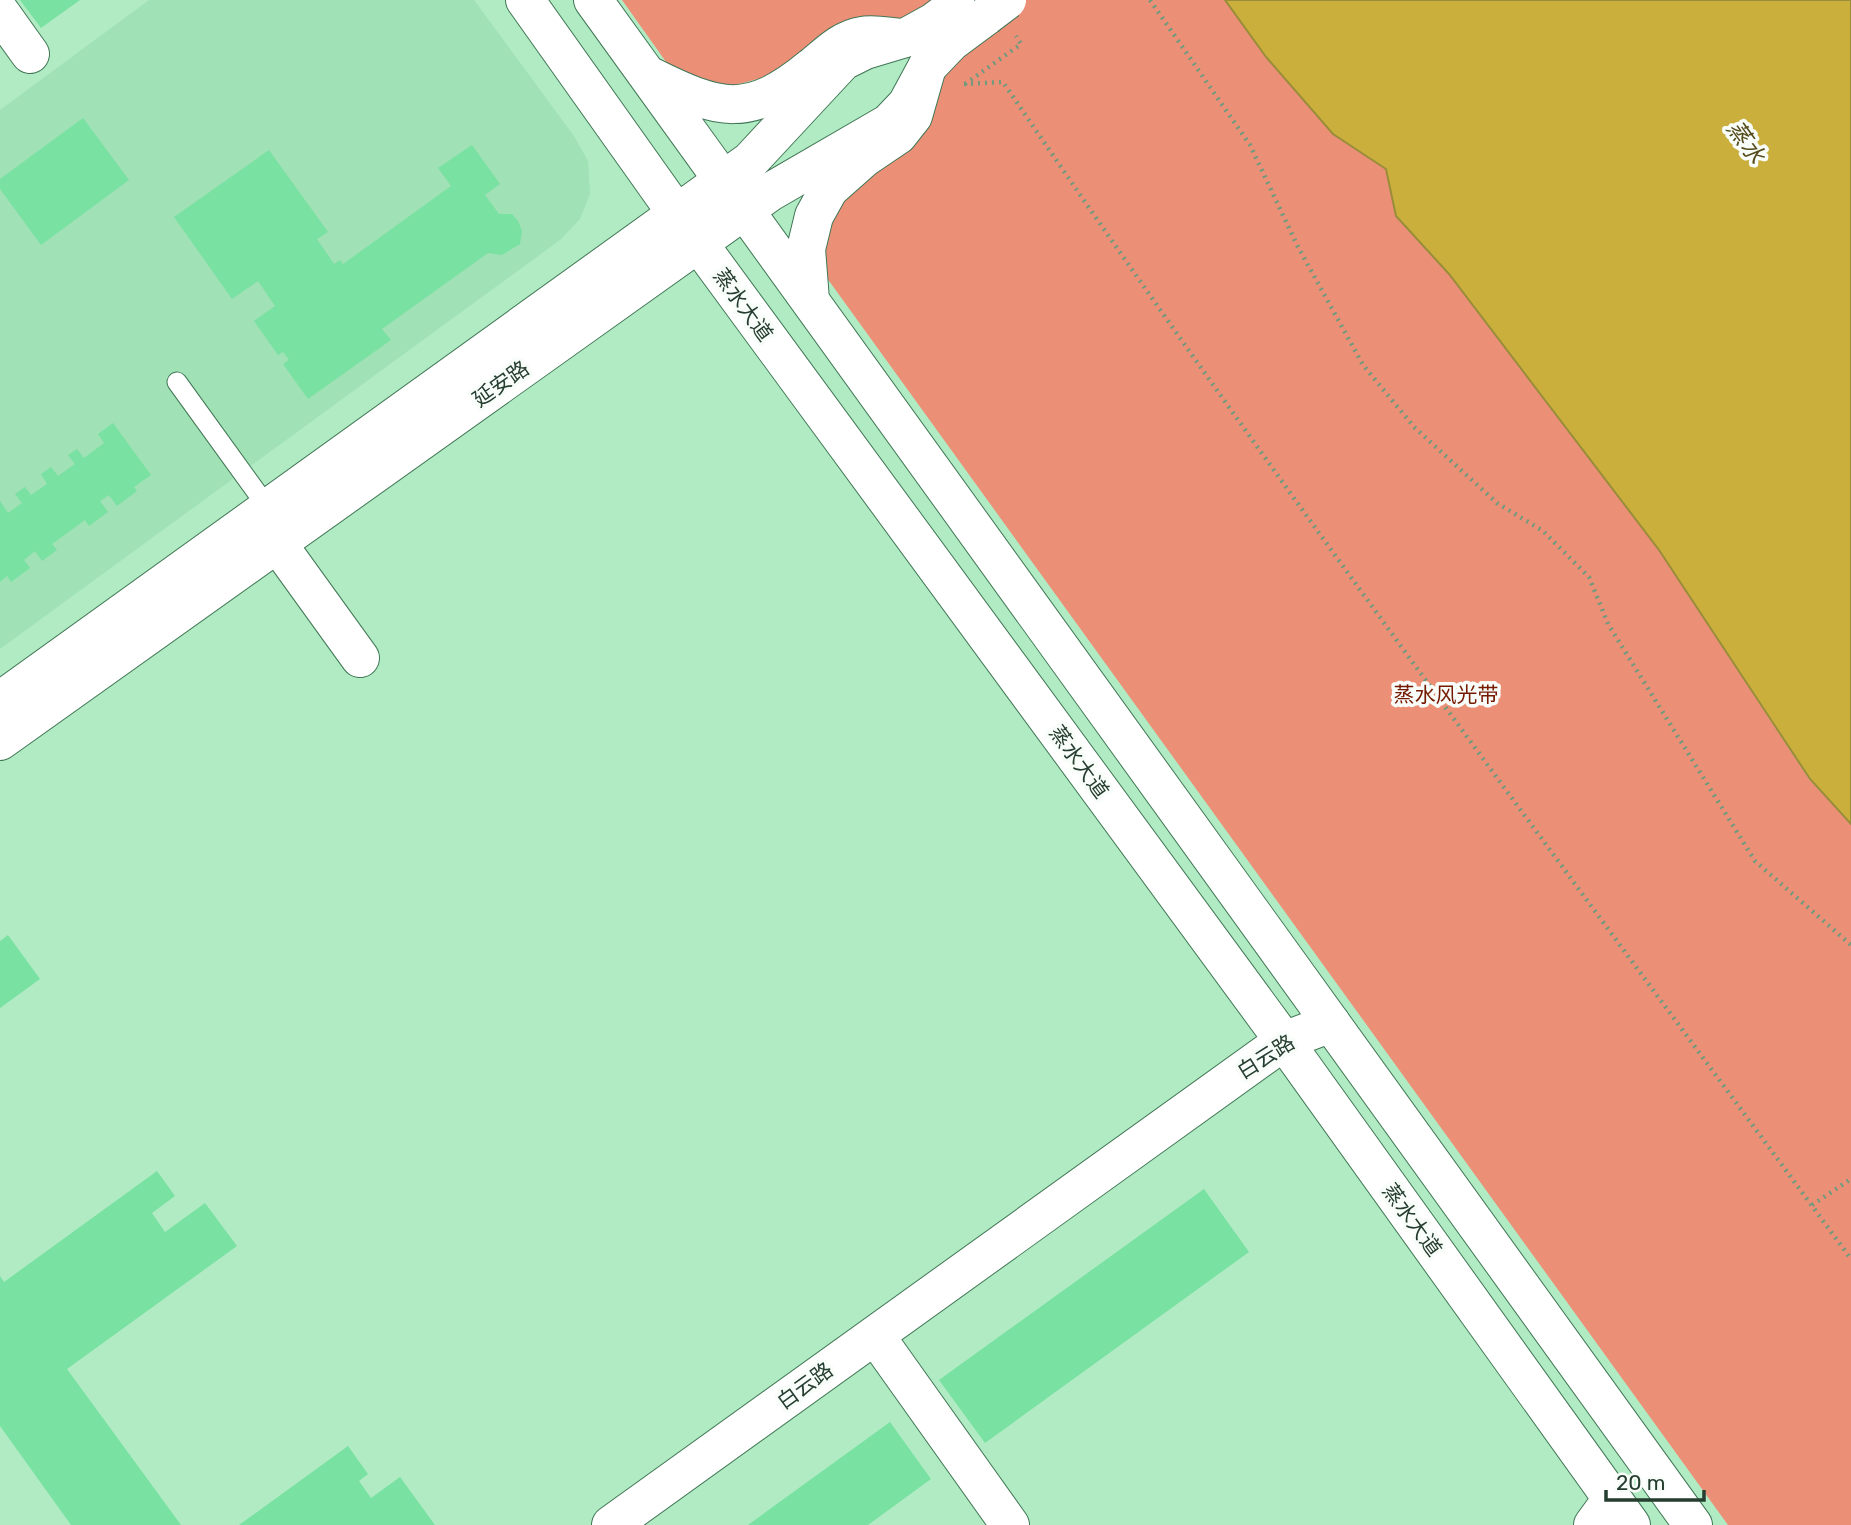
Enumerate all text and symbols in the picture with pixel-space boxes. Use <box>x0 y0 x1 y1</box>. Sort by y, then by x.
water label: 蒸水 <box>1721 115 1771 170</box>
street label: 蒸水大道 <box>709 263 778 346</box>
street label: 延安路 <box>468 355 534 412</box>
park label: 蒸水风光带 <box>1394 682 1499 707</box>
street label: 蒸水大道 <box>1045 720 1114 803</box>
street label: 白云路 <box>1232 1029 1299 1084</box>
street label: 蒸水大道 <box>1378 1178 1447 1261</box>
street label: 白云路 <box>772 1357 838 1414</box>
scale bar <box>1606 1458 1704 1502</box>
text: 20 m <box>1616 1470 1665 1495</box>

